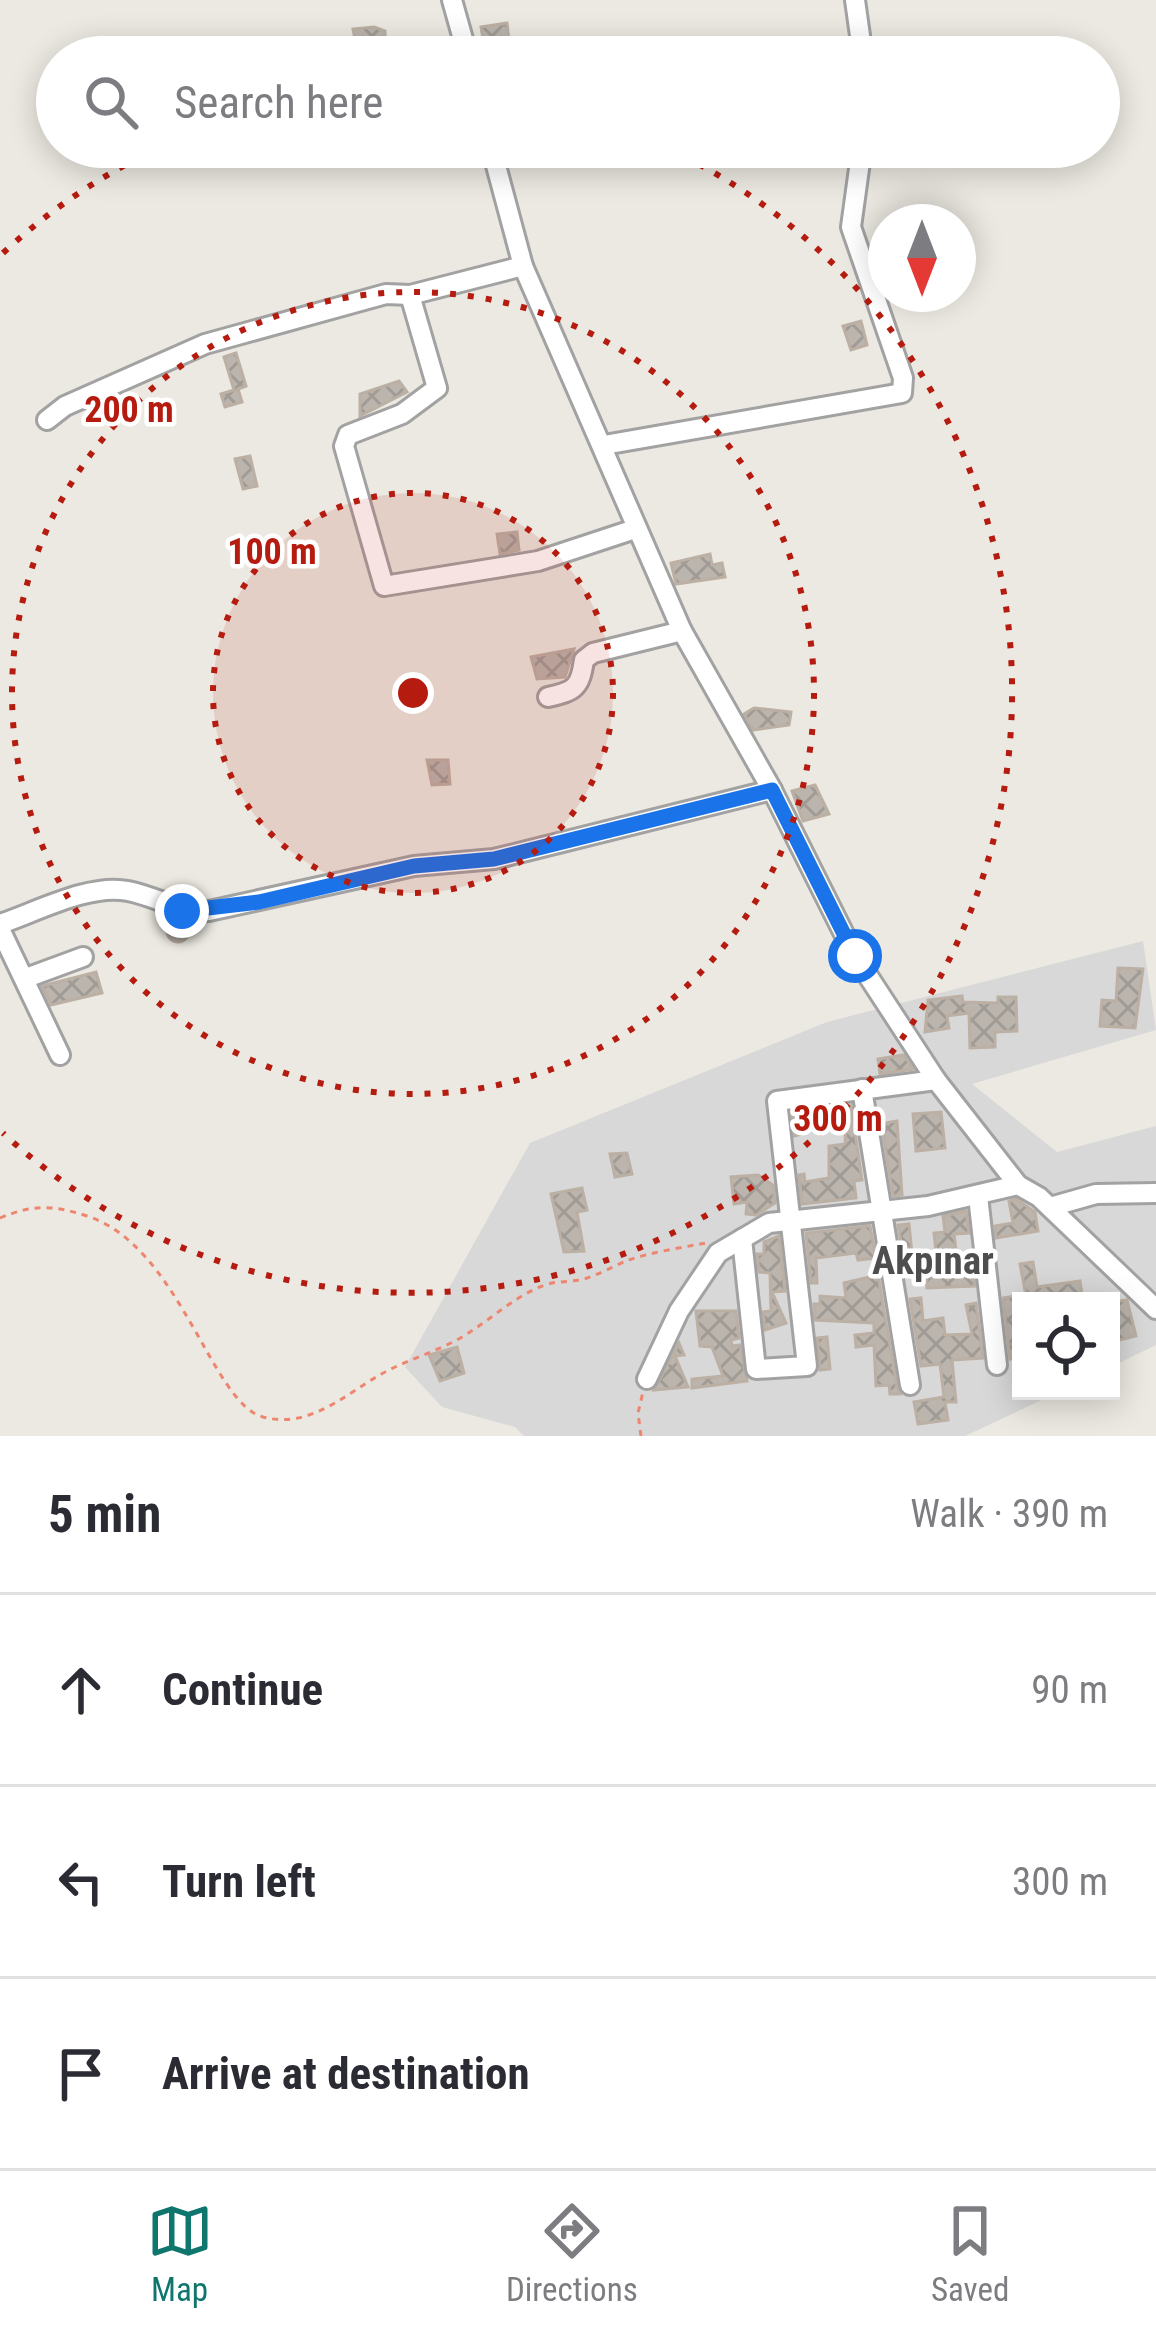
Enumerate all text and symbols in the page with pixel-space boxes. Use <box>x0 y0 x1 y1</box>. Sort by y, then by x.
search box <box>36 36 1120 168</box>
icon: search <box>78 69 144 135</box>
text: Search here <box>174 76 383 129</box>
north arrow <box>868 204 976 312</box>
text: 200 m <box>84 389 174 431</box>
text: 100 m <box>227 531 317 573</box>
centre of rings <box>392 672 434 714</box>
route end <box>155 884 209 938</box>
route start <box>828 929 882 983</box>
text: 300 m <box>793 1098 883 1140</box>
district label: Akpınar <box>872 1238 994 1284</box>
map controls <box>1012 1292 1120 1400</box>
button: locate <box>1012 1292 1120 1400</box>
text: 5 min <box>48 1485 161 1544</box>
text: Walk · 390 m <box>910 1491 1108 1537</box>
icon: ahead <box>48 1657 114 1723</box>
text: Continue <box>162 1663 323 1716</box>
text: 90 m <box>1031 1667 1108 1713</box>
icon: left <box>48 1849 114 1915</box>
text: Turn left <box>162 1855 316 1908</box>
text: 300 m <box>1012 1859 1108 1905</box>
icon: arrive <box>48 2041 114 2107</box>
text: Arrive at destination <box>162 2047 530 2100</box>
tab: Map <box>147 2198 213 2309</box>
tab: Directions <box>506 2198 638 2309</box>
tab: Saved <box>931 2198 1009 2309</box>

